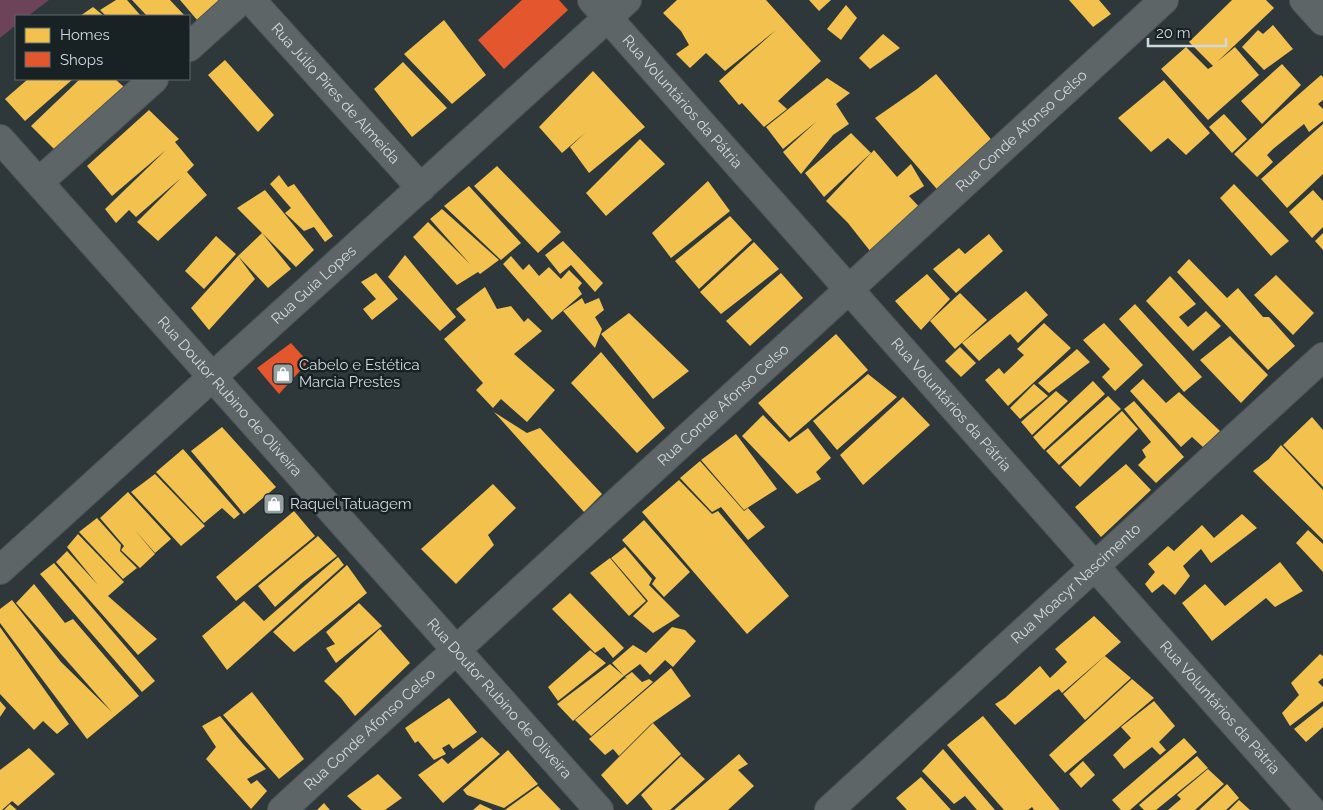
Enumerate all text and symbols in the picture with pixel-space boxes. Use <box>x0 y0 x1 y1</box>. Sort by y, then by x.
legend <box>15 15 190 80</box>
scale bar <box>1148 15 1226 47</box>
street label: Rua Júlio Pires de Almeida <box>267 19 404 167</box>
text: 20 m <box>1156 24 1191 42</box>
text: Homes <box>60 26 110 44</box>
street label: Rua Voluntários da Pátria <box>618 31 746 172</box>
text: Shops <box>60 51 103 69</box>
street label: Rua Conde Afonso Celso <box>952 66 1091 196</box>
street label: Rua Guia Lopes <box>268 242 360 328</box>
street label: Rua Doutor Rubino de Oliveira <box>154 313 306 480</box>
street label: Rua Voluntários da Pátria <box>887 334 1015 475</box>
street label: Rua Conde Afonso Celso <box>654 340 793 470</box>
place label: Cabelo e Estética Marcia Prestes <box>299 356 420 391</box>
shop icon: Cabelo e Estética Marcia Prestes <box>271 362 295 386</box>
shop icon: Raquel Tatuagem <box>262 492 286 516</box>
place label: Raquel Tatuagem <box>290 495 412 513</box>
street label: Rua Moacyr Nascimento <box>1007 520 1144 647</box>
street label: Rua Doutor Rubino de Oliveira <box>423 615 576 782</box>
street label: Rua Voluntários da Pátria <box>1156 637 1284 778</box>
street label: Rua Conde Afonso Celso <box>300 665 439 794</box>

